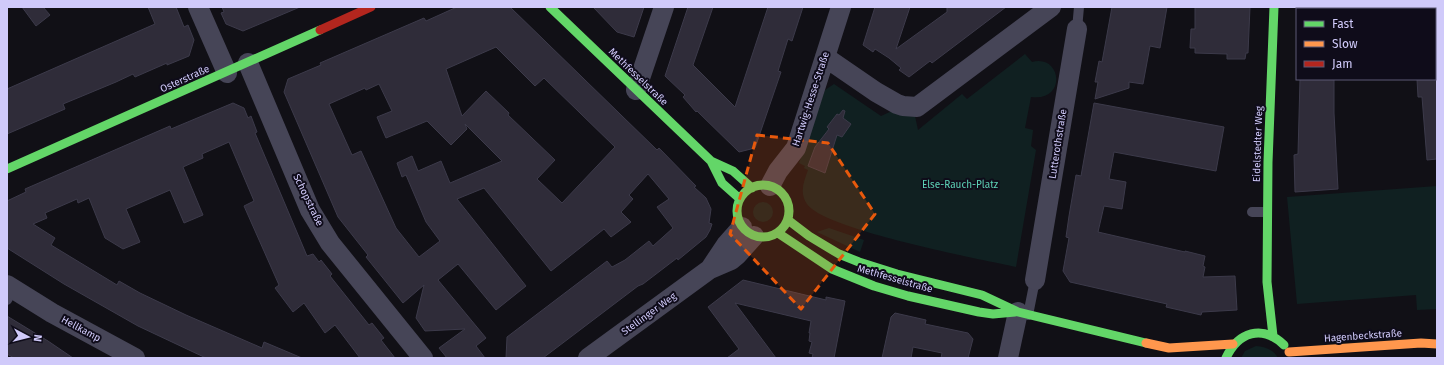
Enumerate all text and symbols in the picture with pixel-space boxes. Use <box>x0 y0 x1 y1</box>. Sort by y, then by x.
legend <box>1296 8 1436 80</box>
text: Fast <box>1332 17 1354 31</box>
text: Slow <box>1332 37 1358 51</box>
street label: Methfesselstraße <box>606 46 670 108</box>
street label: Hartwig-Hesse-Straße <box>790 50 832 148</box>
text: Jam <box>1332 57 1352 71</box>
street label: Osterstraße <box>158 63 212 95</box>
street label: Eidelstedter Weg <box>1251 105 1265 182</box>
street label: Lutterothstraße <box>1047 108 1069 180</box>
street label: Schopstraße <box>290 172 326 228</box>
park label: Else-Rauch-Platz <box>922 179 999 191</box>
street label: Methfesselstraße <box>856 263 934 295</box>
street label: Stellinger Weg <box>619 290 679 338</box>
street label: Hellkamp <box>59 314 103 344</box>
north arrow <box>8 317 48 357</box>
street label: Hagenbeckstraße <box>1324 327 1402 345</box>
text: N <box>31 334 44 343</box>

